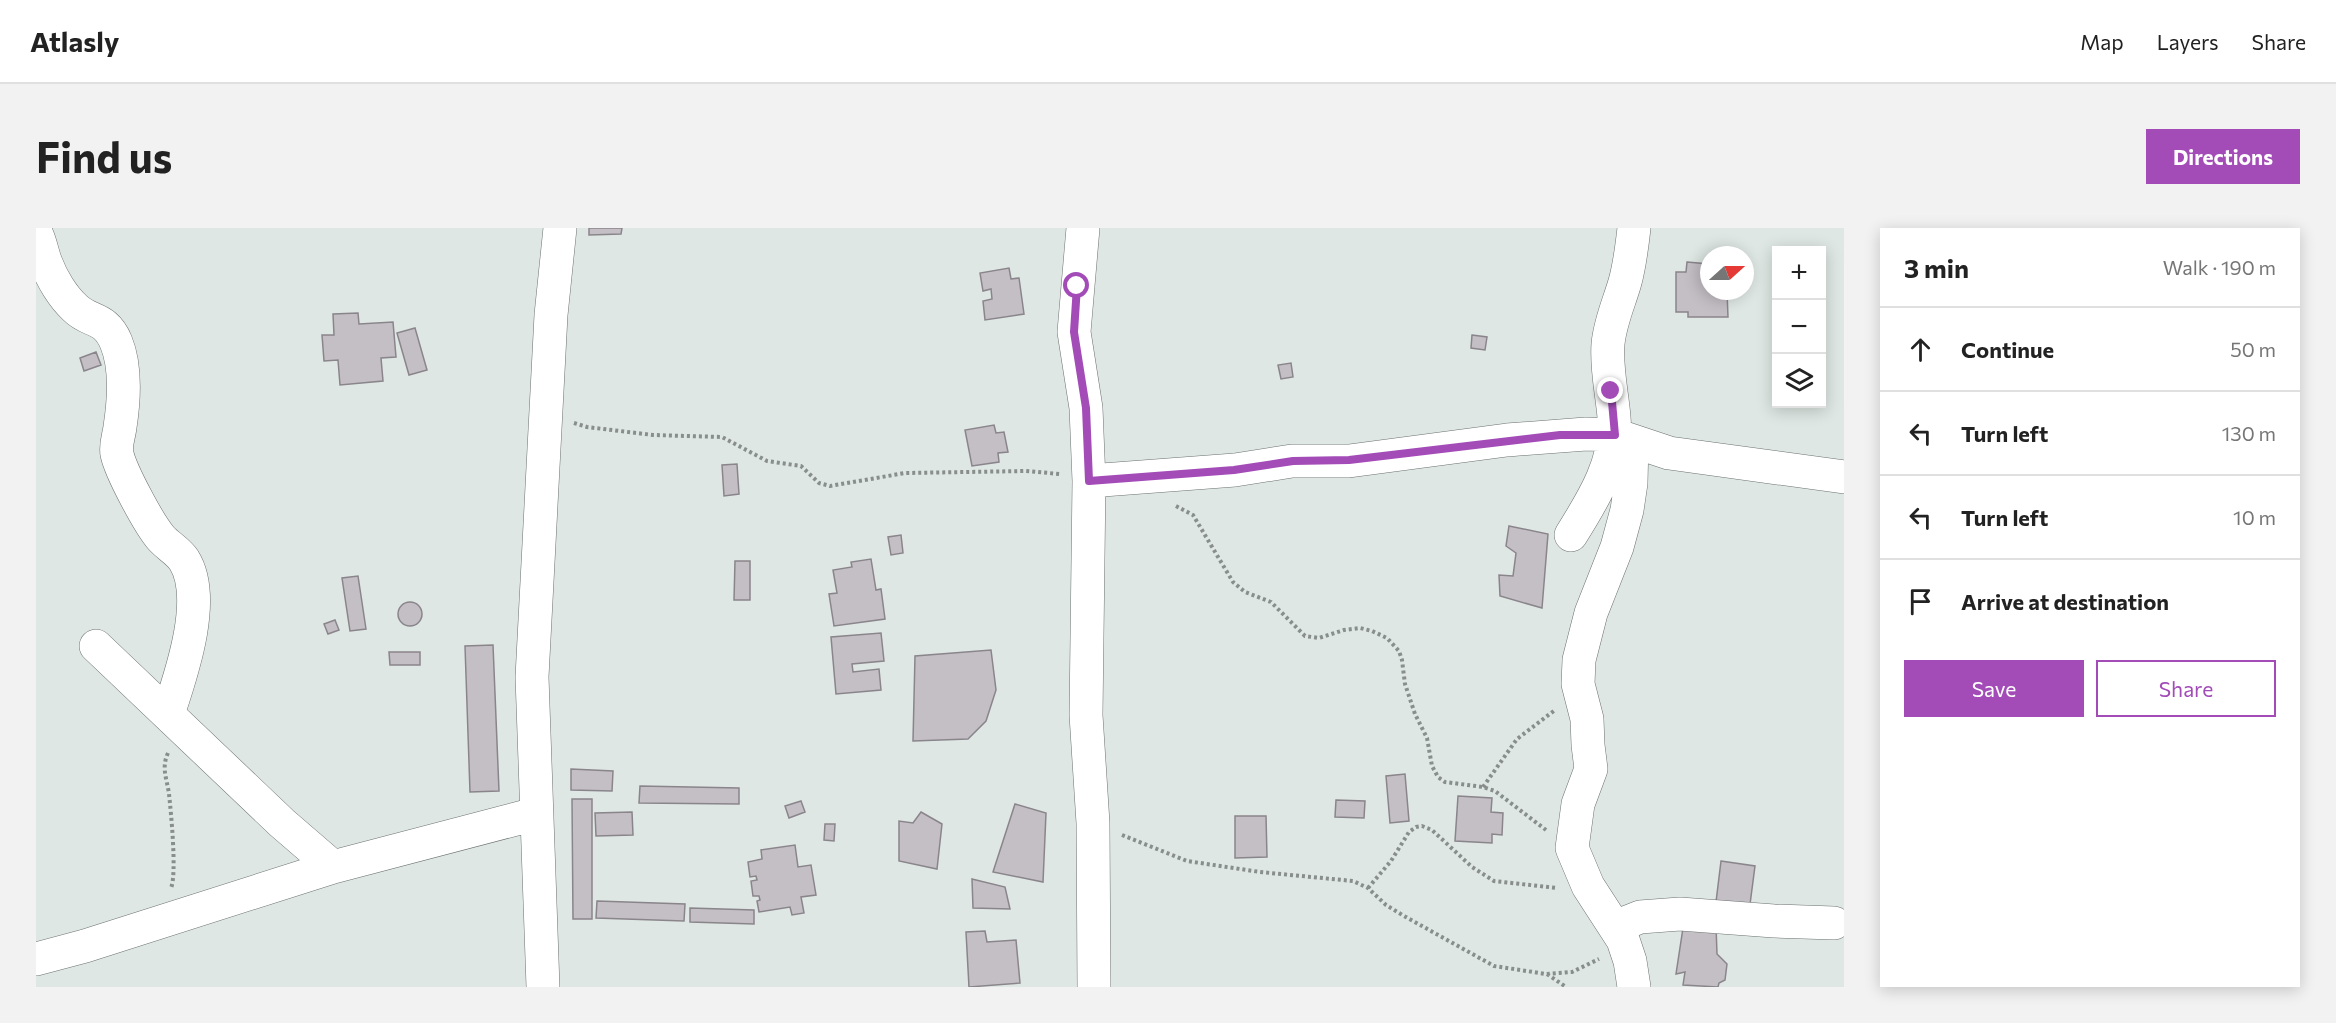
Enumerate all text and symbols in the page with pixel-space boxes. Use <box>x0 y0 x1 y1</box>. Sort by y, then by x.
text: Atlasly <box>30 24 119 58</box>
text: Map <box>2080 29 2124 54</box>
text: Layers <box>2157 29 2219 54</box>
text: Share <box>2252 29 2306 54</box>
button: Directions <box>2146 129 2300 184</box>
text: Find us <box>36 130 172 182</box>
north arrow <box>1700 246 1754 300</box>
map controls <box>1772 246 1826 408</box>
button: + <box>1772 246 1826 300</box>
text: 3 min <box>1904 252 1969 283</box>
text: Walk · 190 m <box>2163 255 2276 279</box>
route start <box>1063 272 1089 298</box>
button: − <box>1772 300 1826 354</box>
icon: ahead <box>1904 333 1937 366</box>
text: Continue <box>1961 336 2054 363</box>
text: 50 m <box>2230 337 2276 361</box>
button: layers <box>1772 354 1826 408</box>
route end <box>1597 377 1623 403</box>
icon: left <box>1904 417 1937 450</box>
text: Turn left <box>1961 420 2048 447</box>
text: 130 m <box>2222 421 2276 445</box>
icon: left <box>1904 501 1937 534</box>
text: Turn left <box>1961 504 2048 531</box>
text: 10 m <box>2233 505 2276 529</box>
icon: arrive <box>1904 585 1937 618</box>
text: Arrive at destination <box>1961 588 2169 615</box>
button: Save <box>1904 660 2084 717</box>
button: Share <box>2096 660 2276 717</box>

